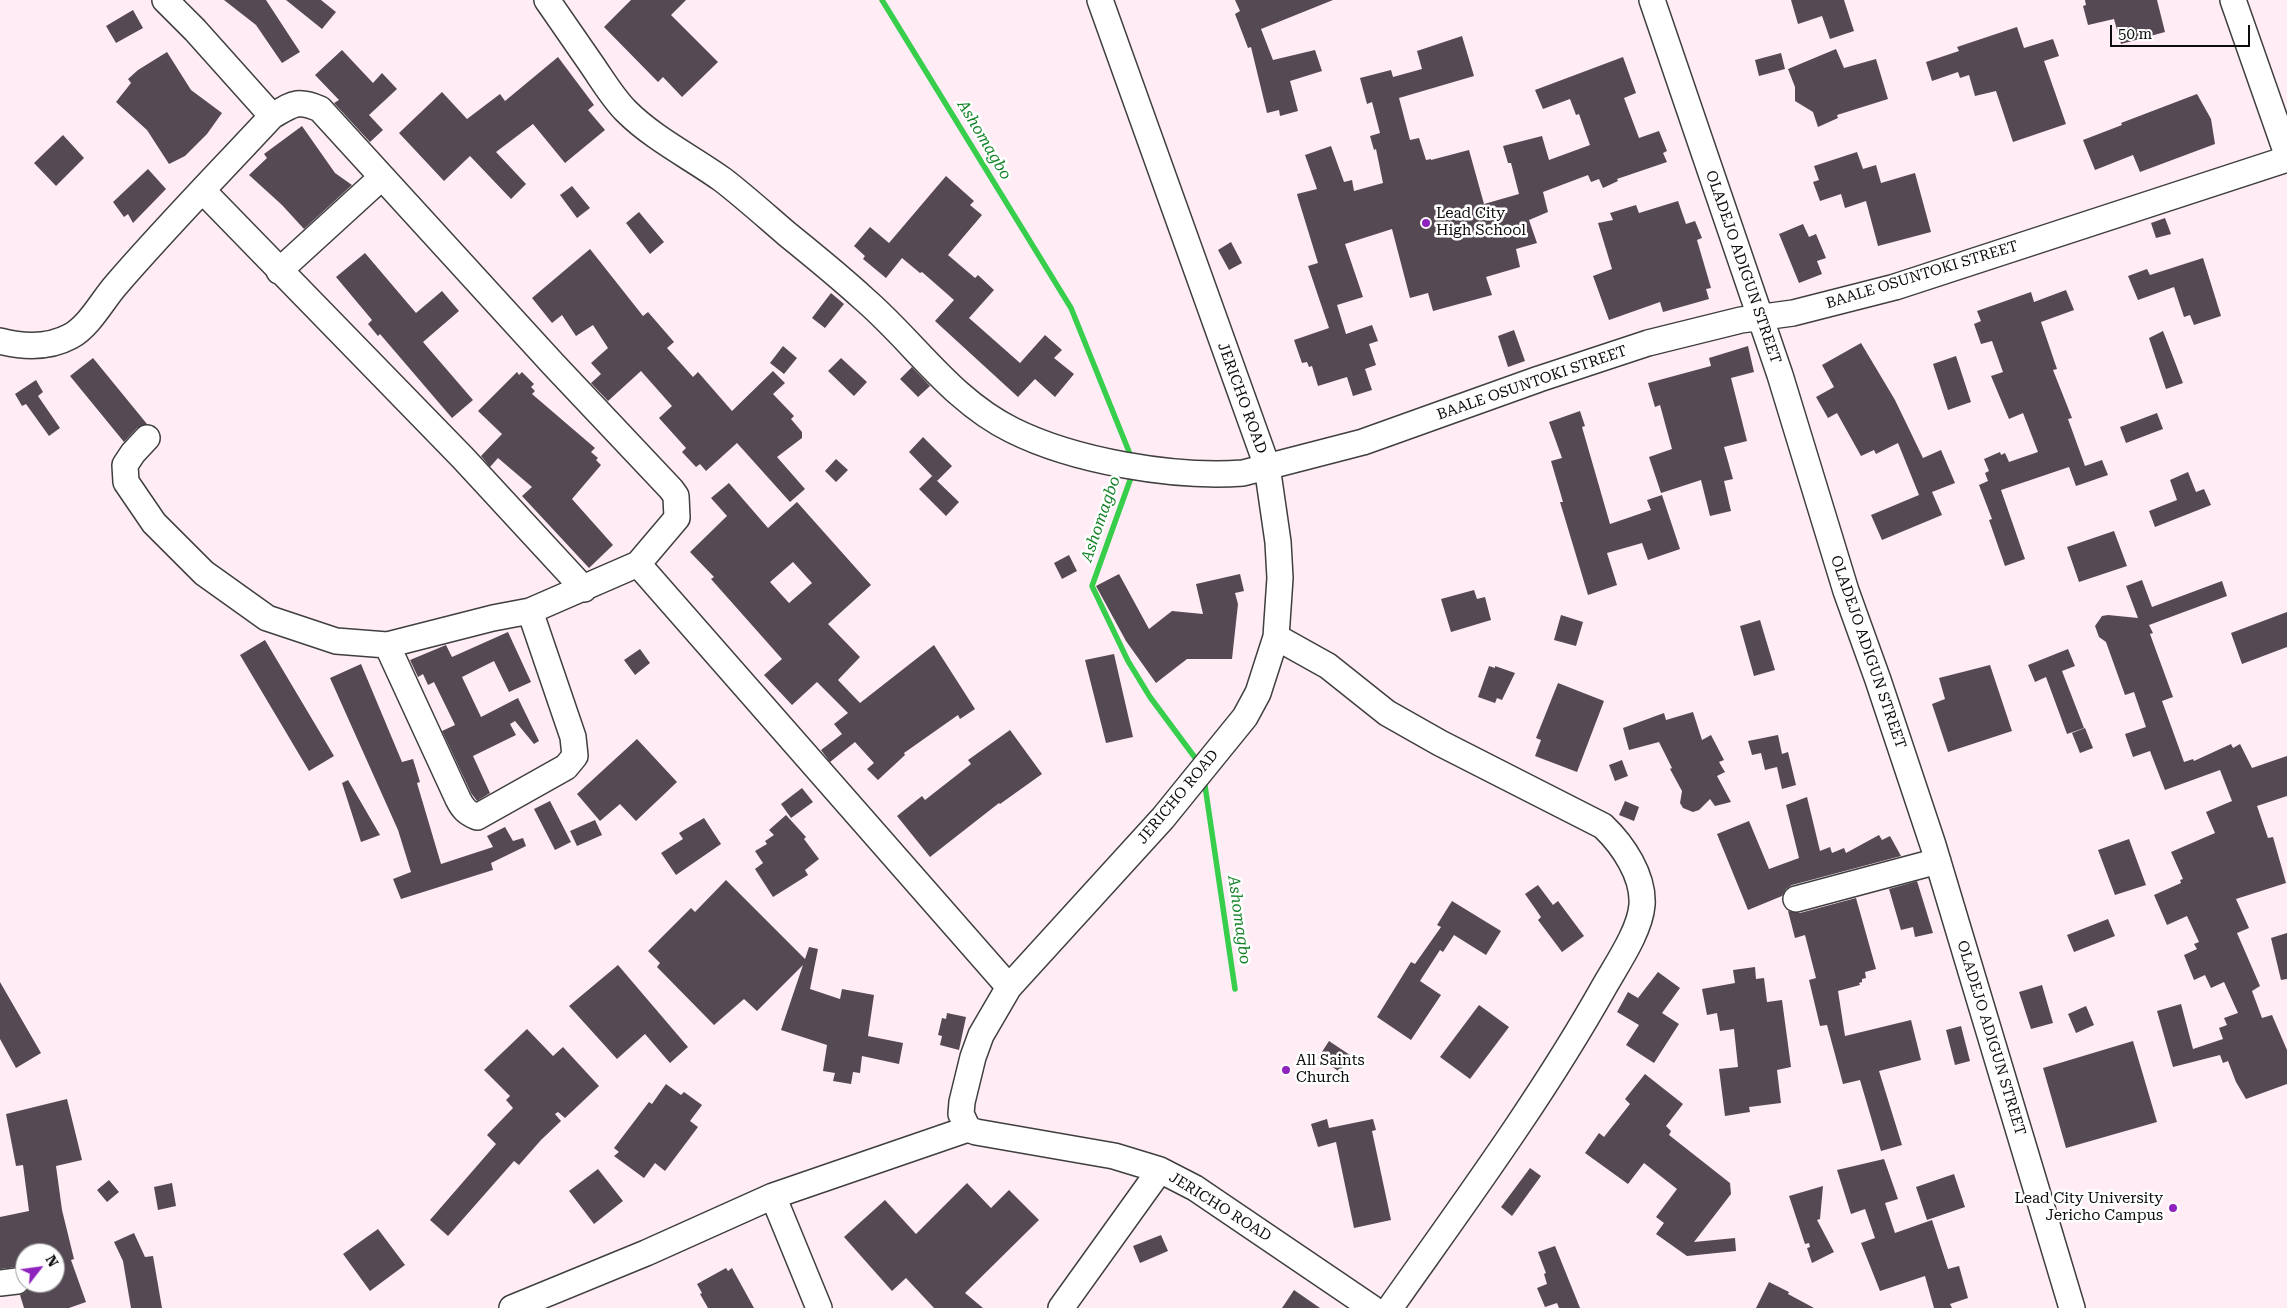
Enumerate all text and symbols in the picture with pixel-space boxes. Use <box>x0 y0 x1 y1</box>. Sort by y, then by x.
scale bar <box>2112 15 2252 47</box>
text: 50 m <box>2118 25 2152 43</box>
water label: Ashomagbo <box>953 97 1015 183</box>
street label: OLADEJO ADIGUN STREET <box>1701 168 1785 366</box>
place label: Lead City High School <box>1436 205 1526 240</box>
marker: Lead City High School <box>1420 217 1432 229</box>
street label: BAALE OSUNTOKI STREET <box>1824 237 2020 313</box>
street label: JERICHO ROAD <box>1214 340 1270 456</box>
street label: BAALE OSUNTOKI STREET <box>1435 342 1629 424</box>
water label: Ashomagbo <box>1077 474 1125 564</box>
street label: OLADEJO ADIGUN STREET <box>1826 553 1910 751</box>
street label: JERICHO ROAD <box>1133 746 1223 848</box>
water label: Ashomagbo <box>1223 874 1255 966</box>
street label: OLADEJO ADIGUN STREET <box>1953 938 2029 1138</box>
place label: All Saints Church <box>1296 1052 1365 1087</box>
marker: All Saints Church <box>1280 1064 1292 1076</box>
street label: JERICHO ROAD <box>1166 1168 1274 1246</box>
place label: Lead City University Jericho Campus <box>2015 1190 2163 1225</box>
marker: Lead City University Jericho Campus <box>2167 1202 2179 1214</box>
north arrow <box>15 1243 65 1293</box>
text: N <box>43 1252 62 1270</box>

